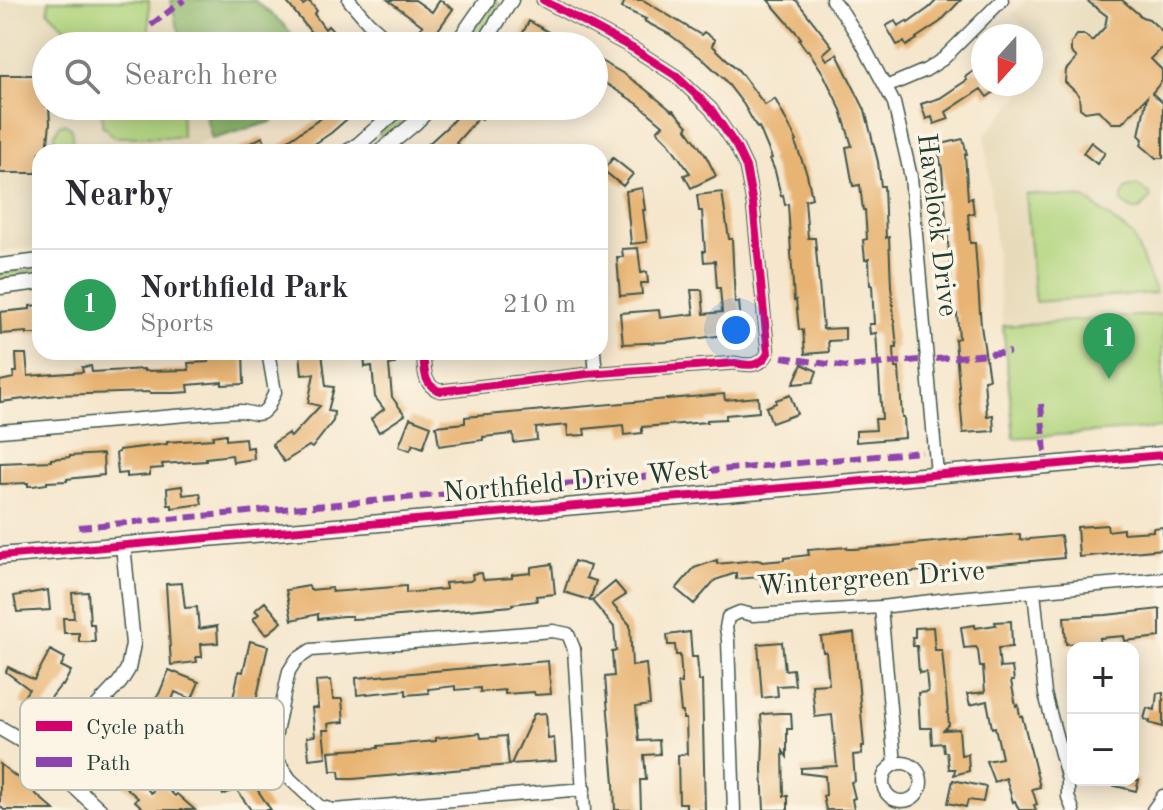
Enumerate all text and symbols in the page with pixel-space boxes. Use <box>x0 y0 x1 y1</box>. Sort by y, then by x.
north arrow <box>971 24 1043 96</box>
search box <box>32 32 608 120</box>
icon: search <box>60 54 104 98</box>
text: Search here <box>124 61 278 91</box>
street label: Havelock Drive <box>911 132 961 318</box>
text: Nearby <box>64 179 174 213</box>
text: Northfield Park <box>140 274 348 304</box>
text: 1 <box>82 292 98 318</box>
text: 210 m <box>503 292 576 318</box>
your location <box>716 310 756 350</box>
text: Sports <box>140 311 214 337</box>
pin: 1 <box>1083 313 1135 379</box>
street label: Northfield Drive West <box>442 457 710 509</box>
street label: Wintergreen Drive <box>756 558 986 602</box>
map controls <box>1067 642 1139 786</box>
button: + <box>1067 642 1139 714</box>
legend <box>20 698 284 790</box>
button: − <box>1067 714 1139 786</box>
text: Cycle path <box>86 717 185 739</box>
text: Path <box>86 753 131 775</box>

